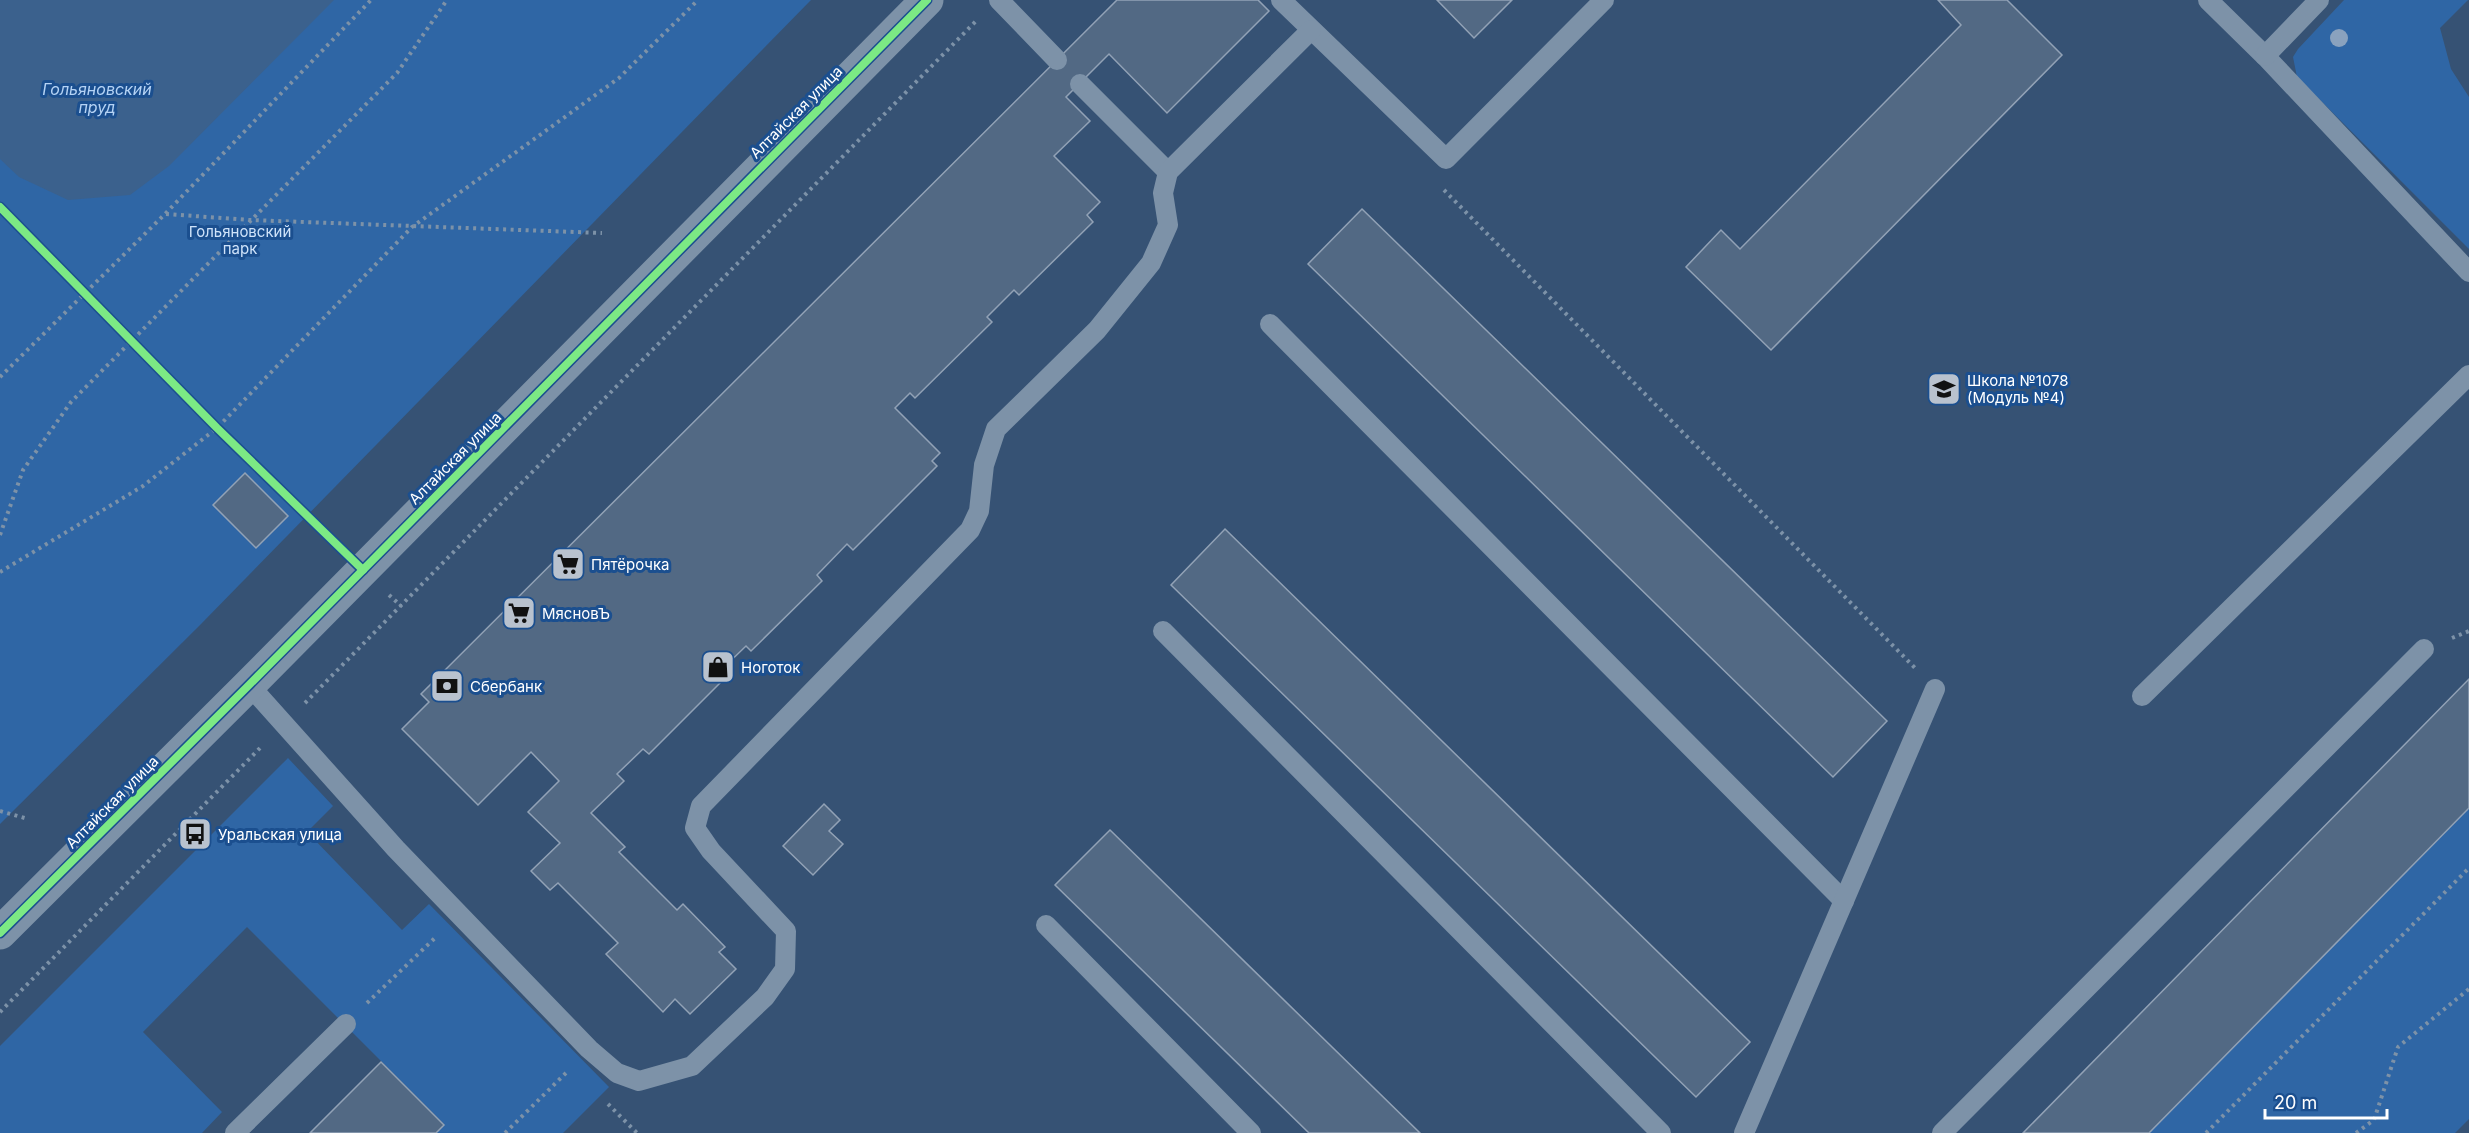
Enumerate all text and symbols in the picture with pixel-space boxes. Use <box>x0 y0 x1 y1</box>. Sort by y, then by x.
street label: Алтайская улица <box>746 62 846 162</box>
water label: Гольяновский пруд <box>42 79 152 117</box>
park label: Гольяновcкий парк <box>189 222 291 258</box>
school or university icon: Школа №1078 (Модуль №4) <box>1926 371 1962 407</box>
place label: Школа №1078 (Модуль №4) <box>1967 371 2069 407</box>
street label: Алтайская улица <box>405 408 505 508</box>
supermarket icon: Пятёрочка <box>550 546 586 582</box>
place label: Пятёрочка <box>591 555 670 574</box>
supermarket icon: МясновЪ <box>501 595 537 631</box>
place label: МясновЪ <box>542 604 610 623</box>
shop icon: Ноготок <box>700 649 736 685</box>
place label: Ноготок <box>741 658 800 677</box>
bank icon: Сбербанк <box>429 668 465 704</box>
place label: Сбербанк <box>470 677 542 696</box>
street label: Алтайская улица <box>62 752 162 852</box>
bus stop icon: Уральская улица <box>177 816 213 852</box>
place label: Уральская улица <box>218 825 342 844</box>
scale bar <box>2265 1082 2386 1120</box>
text: 20 m <box>2274 1092 2317 1113</box>

